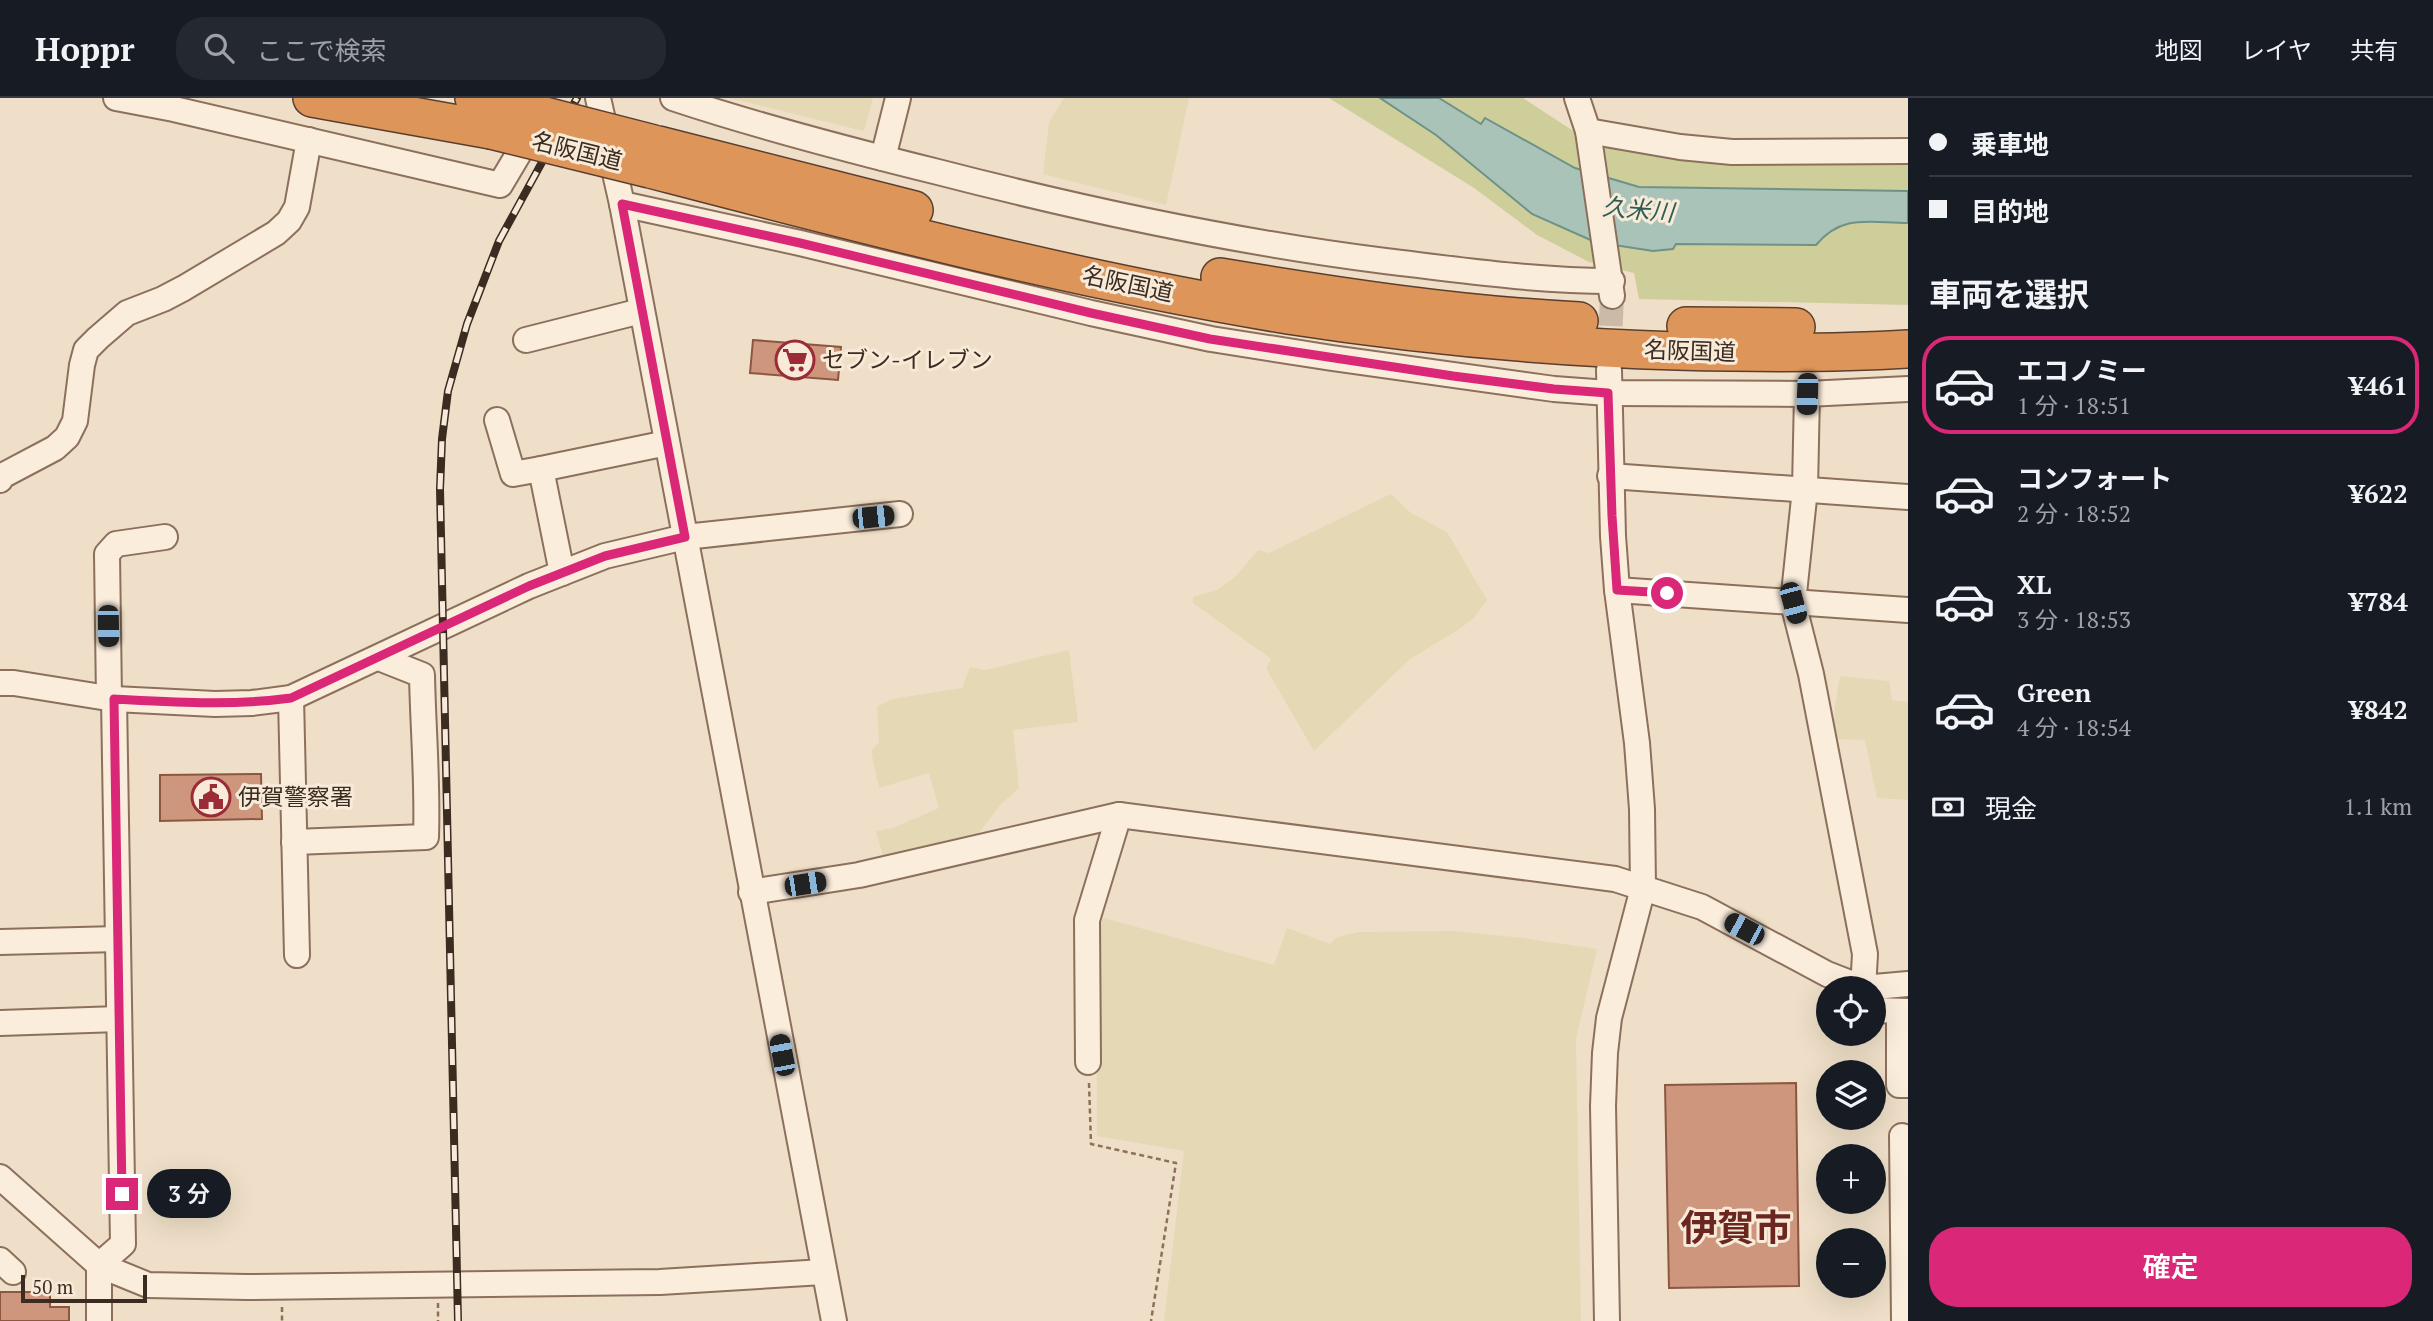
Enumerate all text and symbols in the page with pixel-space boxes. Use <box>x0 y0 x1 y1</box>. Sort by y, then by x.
search box <box>176 17 666 80</box>
text: Hoppr <box>35 27 134 70</box>
icon: search <box>200 29 238 67</box>
text: ここで検索 <box>256 33 386 67</box>
text: 地図 <box>2155 34 2203 66</box>
text: レイヤ <box>2241 34 2312 66</box>
text: 共有 <box>2350 34 2398 66</box>
street label: 名阪国道 <box>529 124 626 177</box>
text: 乗車地 <box>1971 127 2049 161</box>
water label: 久米川 <box>1601 190 1678 228</box>
text: 目的地 <box>1971 194 2049 228</box>
street label: 名阪国道 <box>1080 259 1176 308</box>
text: 車両を選択 <box>1929 273 2089 315</box>
street label: 名阪国道 <box>1644 333 1737 368</box>
supermarket icon: セブン-イレブン <box>774 339 816 381</box>
place label: セブン-イレブン <box>822 344 993 375</box>
text: エコノミー <box>2017 353 2147 387</box>
icon: car <box>1933 354 1996 417</box>
text: ¥461 <box>2349 368 2408 402</box>
car <box>1796 373 1819 415</box>
text: 1 分 · 18:51 <box>2017 390 2131 421</box>
text: コンフォート <box>2017 461 2172 495</box>
icon: car <box>1933 462 1996 525</box>
text: ¥622 <box>2349 476 2408 510</box>
text: 2 分 · 18:52 <box>2017 498 2131 529</box>
car <box>852 504 895 530</box>
text: XL <box>2017 567 2051 601</box>
icon: car <box>1933 570 1996 633</box>
route start <box>1651 577 1683 609</box>
car <box>1778 580 1809 626</box>
text: ¥784 <box>2349 584 2408 618</box>
text: 3 分 · 18:53 <box>2017 604 2131 635</box>
car <box>98 605 119 647</box>
text: Green <box>2017 675 2091 709</box>
icon: car <box>1933 678 1996 741</box>
text: ¥842 <box>2349 692 2408 726</box>
text: 4 分 · 18:54 <box>2017 712 2131 743</box>
public building icon: 伊賀警察署 <box>190 776 232 818</box>
place label: 伊賀警察署 <box>238 781 353 812</box>
icon: cash <box>1929 788 1967 826</box>
text: 現金 <box>1985 791 2037 825</box>
text: 1.1 km <box>2344 791 2412 822</box>
car <box>783 870 828 898</box>
car <box>1721 910 1768 948</box>
map controls <box>1816 976 1886 1298</box>
button: locate <box>1816 976 1886 1046</box>
car <box>768 1032 797 1078</box>
button: layers <box>1816 1060 1886 1130</box>
button: + <box>1816 1144 1886 1214</box>
callout: 3 分 <box>146 1170 230 1218</box>
route end <box>106 1178 138 1210</box>
text: 3 分 <box>168 1178 210 1209</box>
district label: 伊賀市 <box>1681 1203 1792 1252</box>
button: 確定 <box>1929 1227 2412 1307</box>
button: − <box>1816 1228 1886 1298</box>
scale bar <box>21 1272 147 1304</box>
text: 50 m <box>32 1274 73 1299</box>

